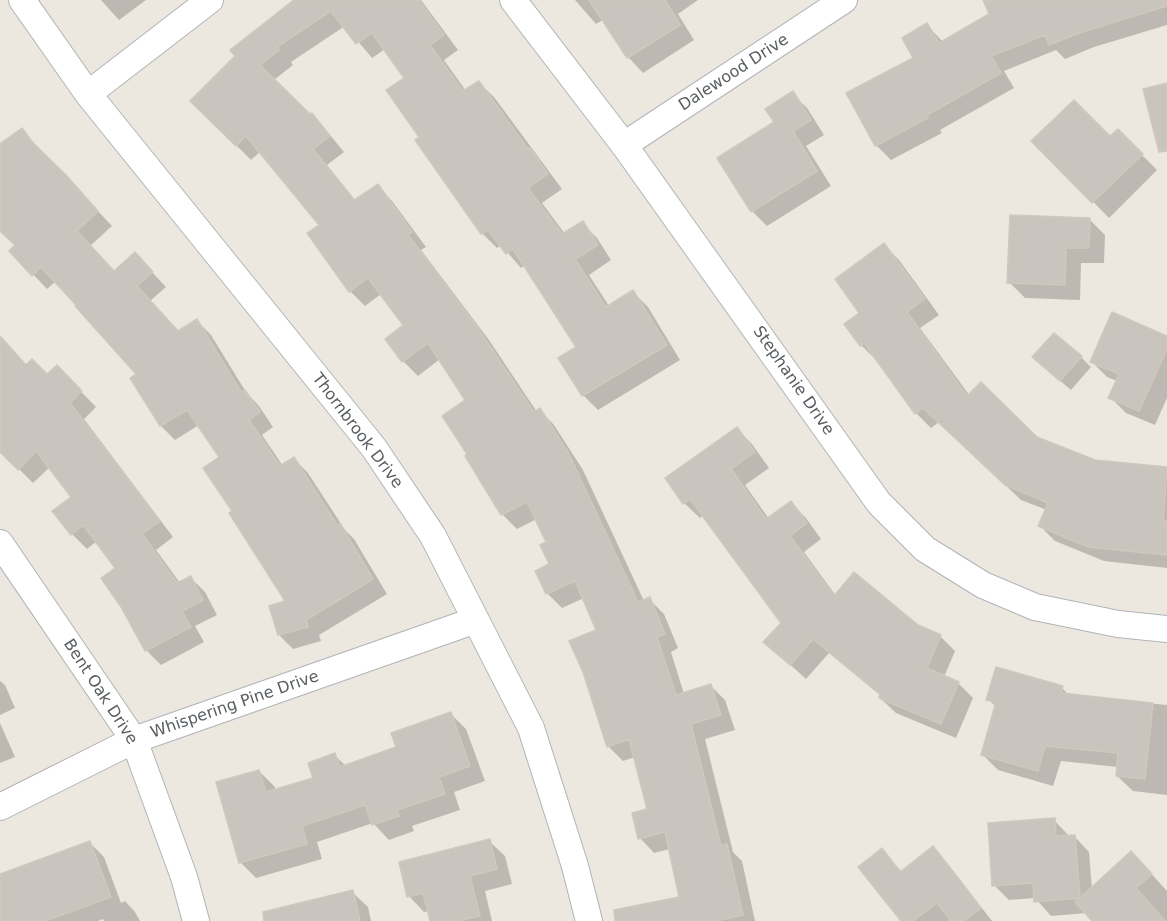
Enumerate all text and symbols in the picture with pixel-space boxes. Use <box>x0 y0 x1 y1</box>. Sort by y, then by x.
street label: Dalewood Drive <box>676 30 792 116</box>
street label: Stephanie Drive <box>748 323 838 439</box>
street label: Thornbrook Drive <box>307 370 407 492</box>
street label: Bent Oak Drive <box>59 636 141 748</box>
street label: Whispering Pine Drive <box>148 667 322 743</box>

